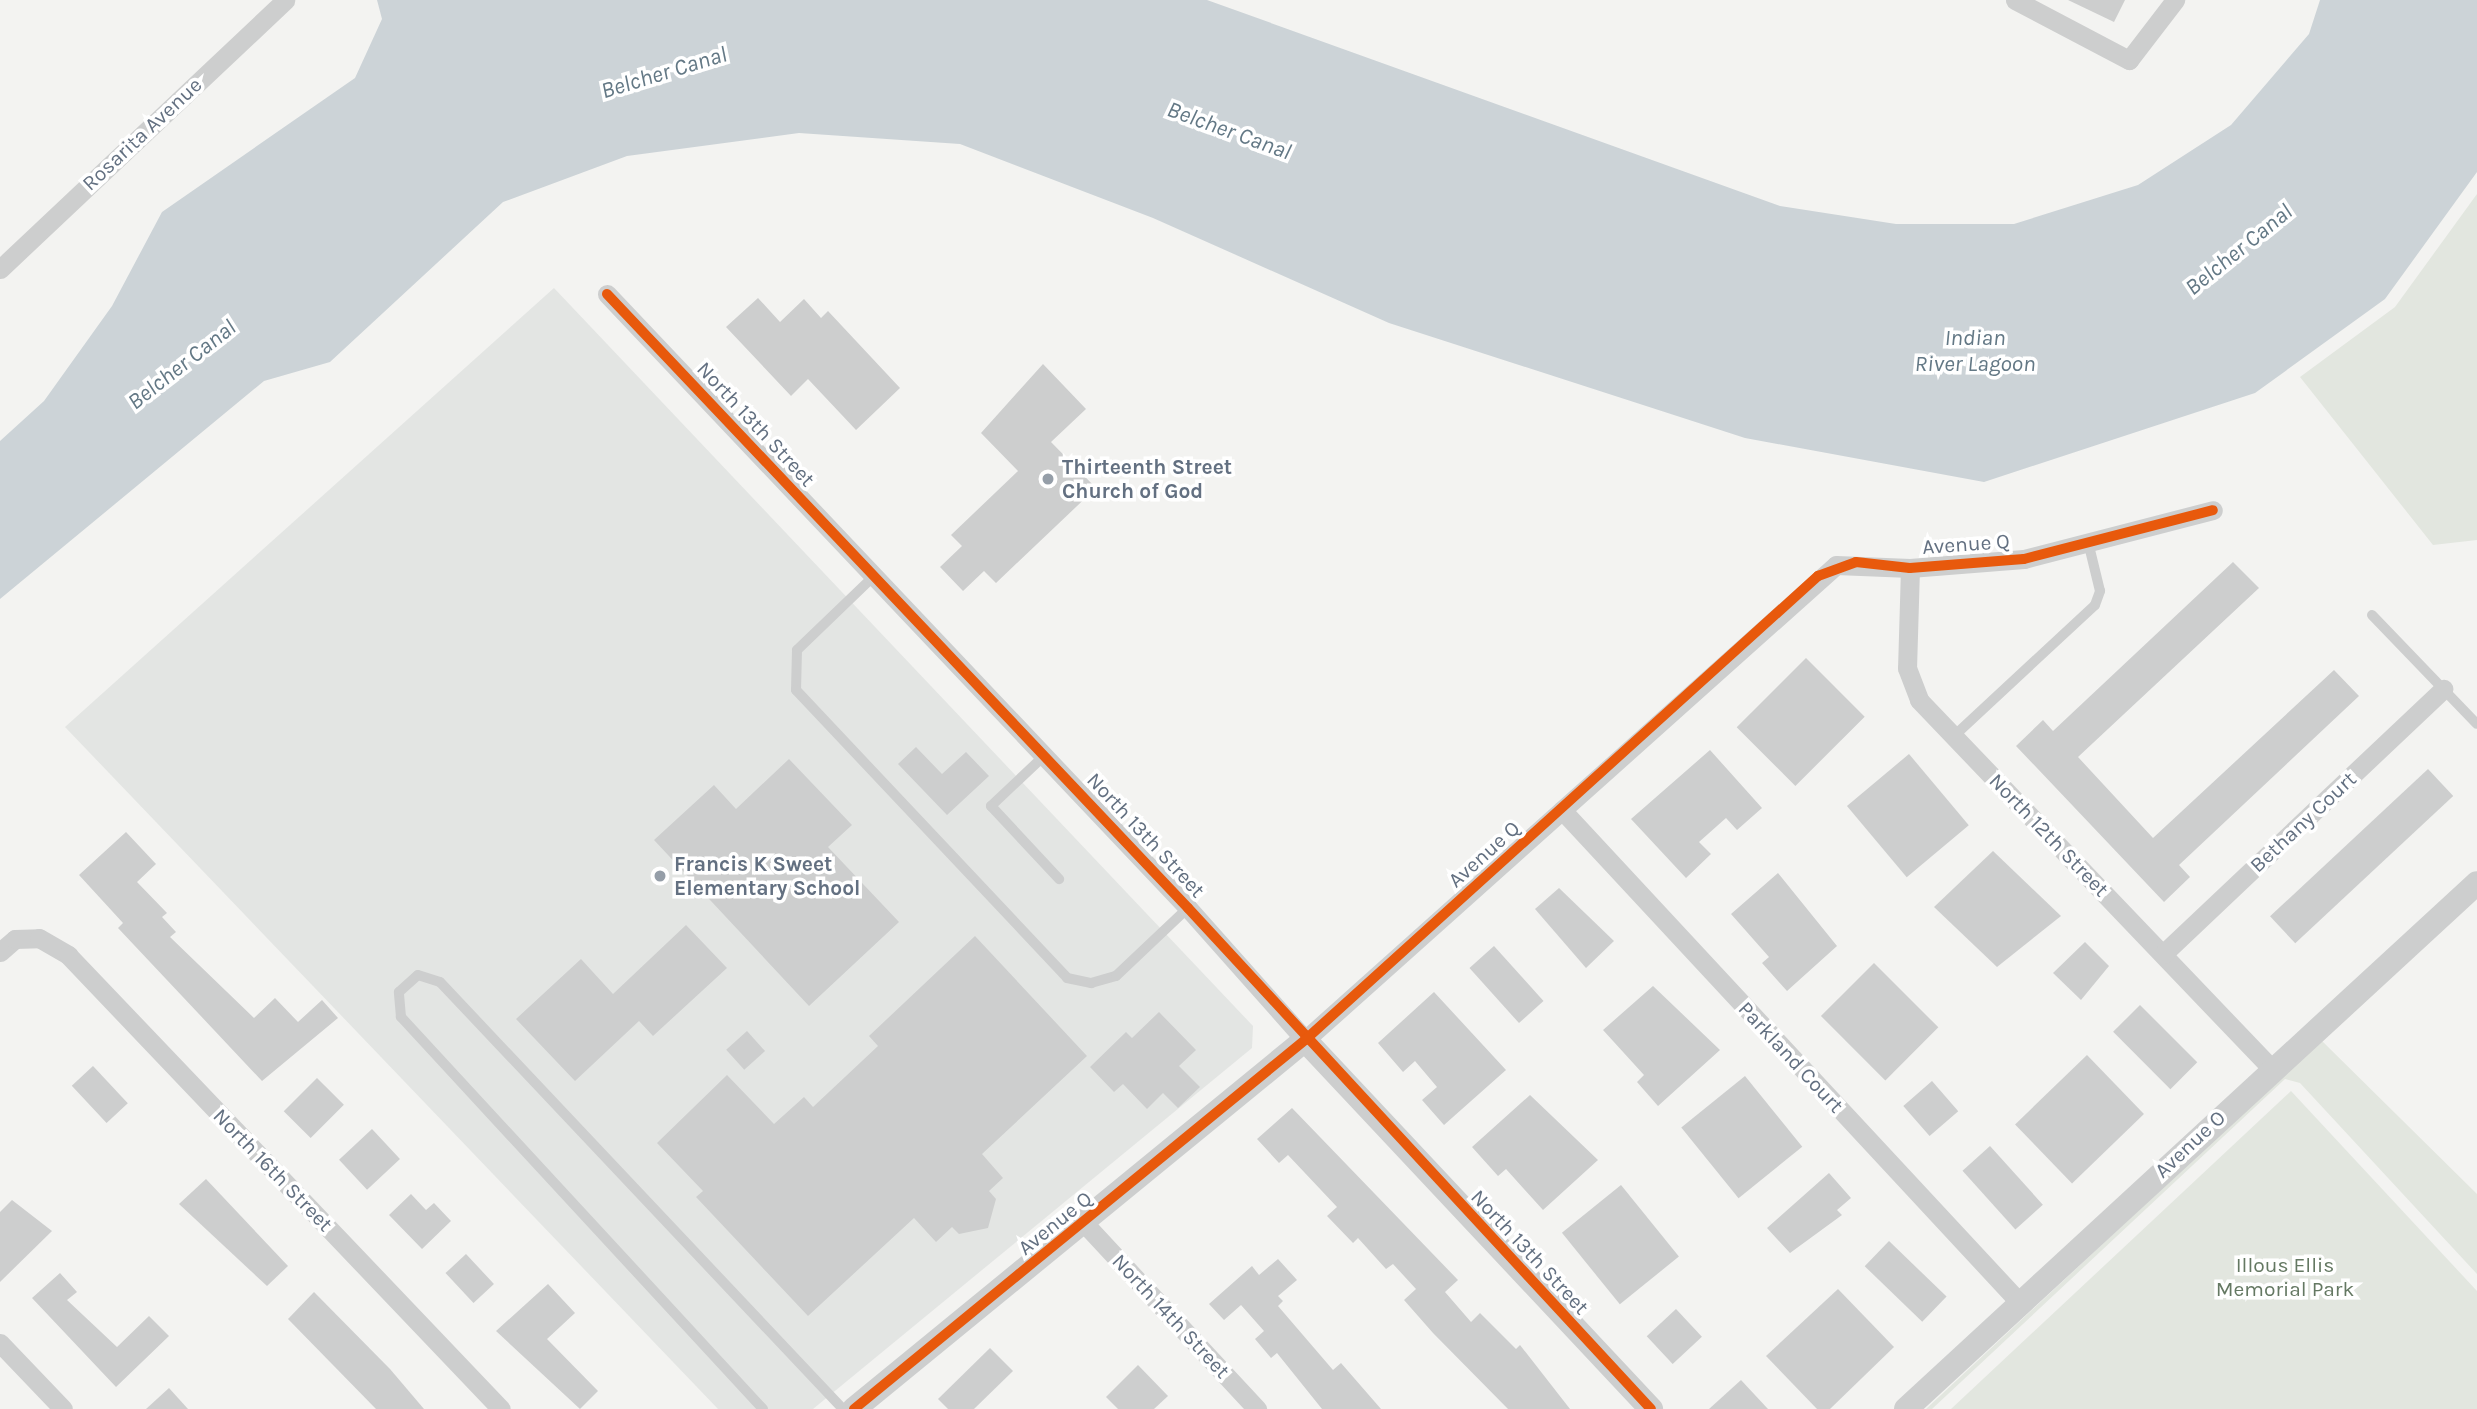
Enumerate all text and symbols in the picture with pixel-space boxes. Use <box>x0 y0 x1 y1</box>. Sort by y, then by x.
water label: Belcher Canal <box>598 41 730 105</box>
street label: Rosarita Avenue <box>77 72 207 196</box>
water label: Belcher Canal <box>1163 96 1295 166</box>
water label: Belcher Canal <box>2180 198 2298 302</box>
water label: Belcher Canal <box>122 314 242 416</box>
water label: Indian River Lagoon <box>1915 324 2035 378</box>
street label: North 13th Street <box>692 356 820 492</box>
place label: Thirteenth Street Church of God <box>1062 454 1232 504</box>
marker: Thirteenth Street Church of God <box>1040 471 1056 487</box>
street label: Avenue Q <box>1921 528 2011 560</box>
street label: Bethany Court <box>2245 766 2361 878</box>
street label: North 13th Street <box>1082 767 1210 903</box>
street label: North 12th Street <box>1984 768 2114 902</box>
street label: Avenue Q <box>1443 815 1525 893</box>
place label: Francis K Sweet Elementary School <box>674 851 860 901</box>
marker: Francis K Sweet Elementary School <box>652 868 668 884</box>
street label: Parkland Court <box>1733 996 1849 1118</box>
street label: North 16th Street <box>208 1103 338 1237</box>
street label: Avenue O <box>2149 1105 2231 1183</box>
street label: North 13th Street <box>1466 1184 1594 1320</box>
street label: Avenue Q <box>1013 1186 1097 1260</box>
street label: North 14th Street <box>1107 1249 1235 1383</box>
park label: Illous Ellis Memorial Park <box>2216 1252 2354 1302</box>

